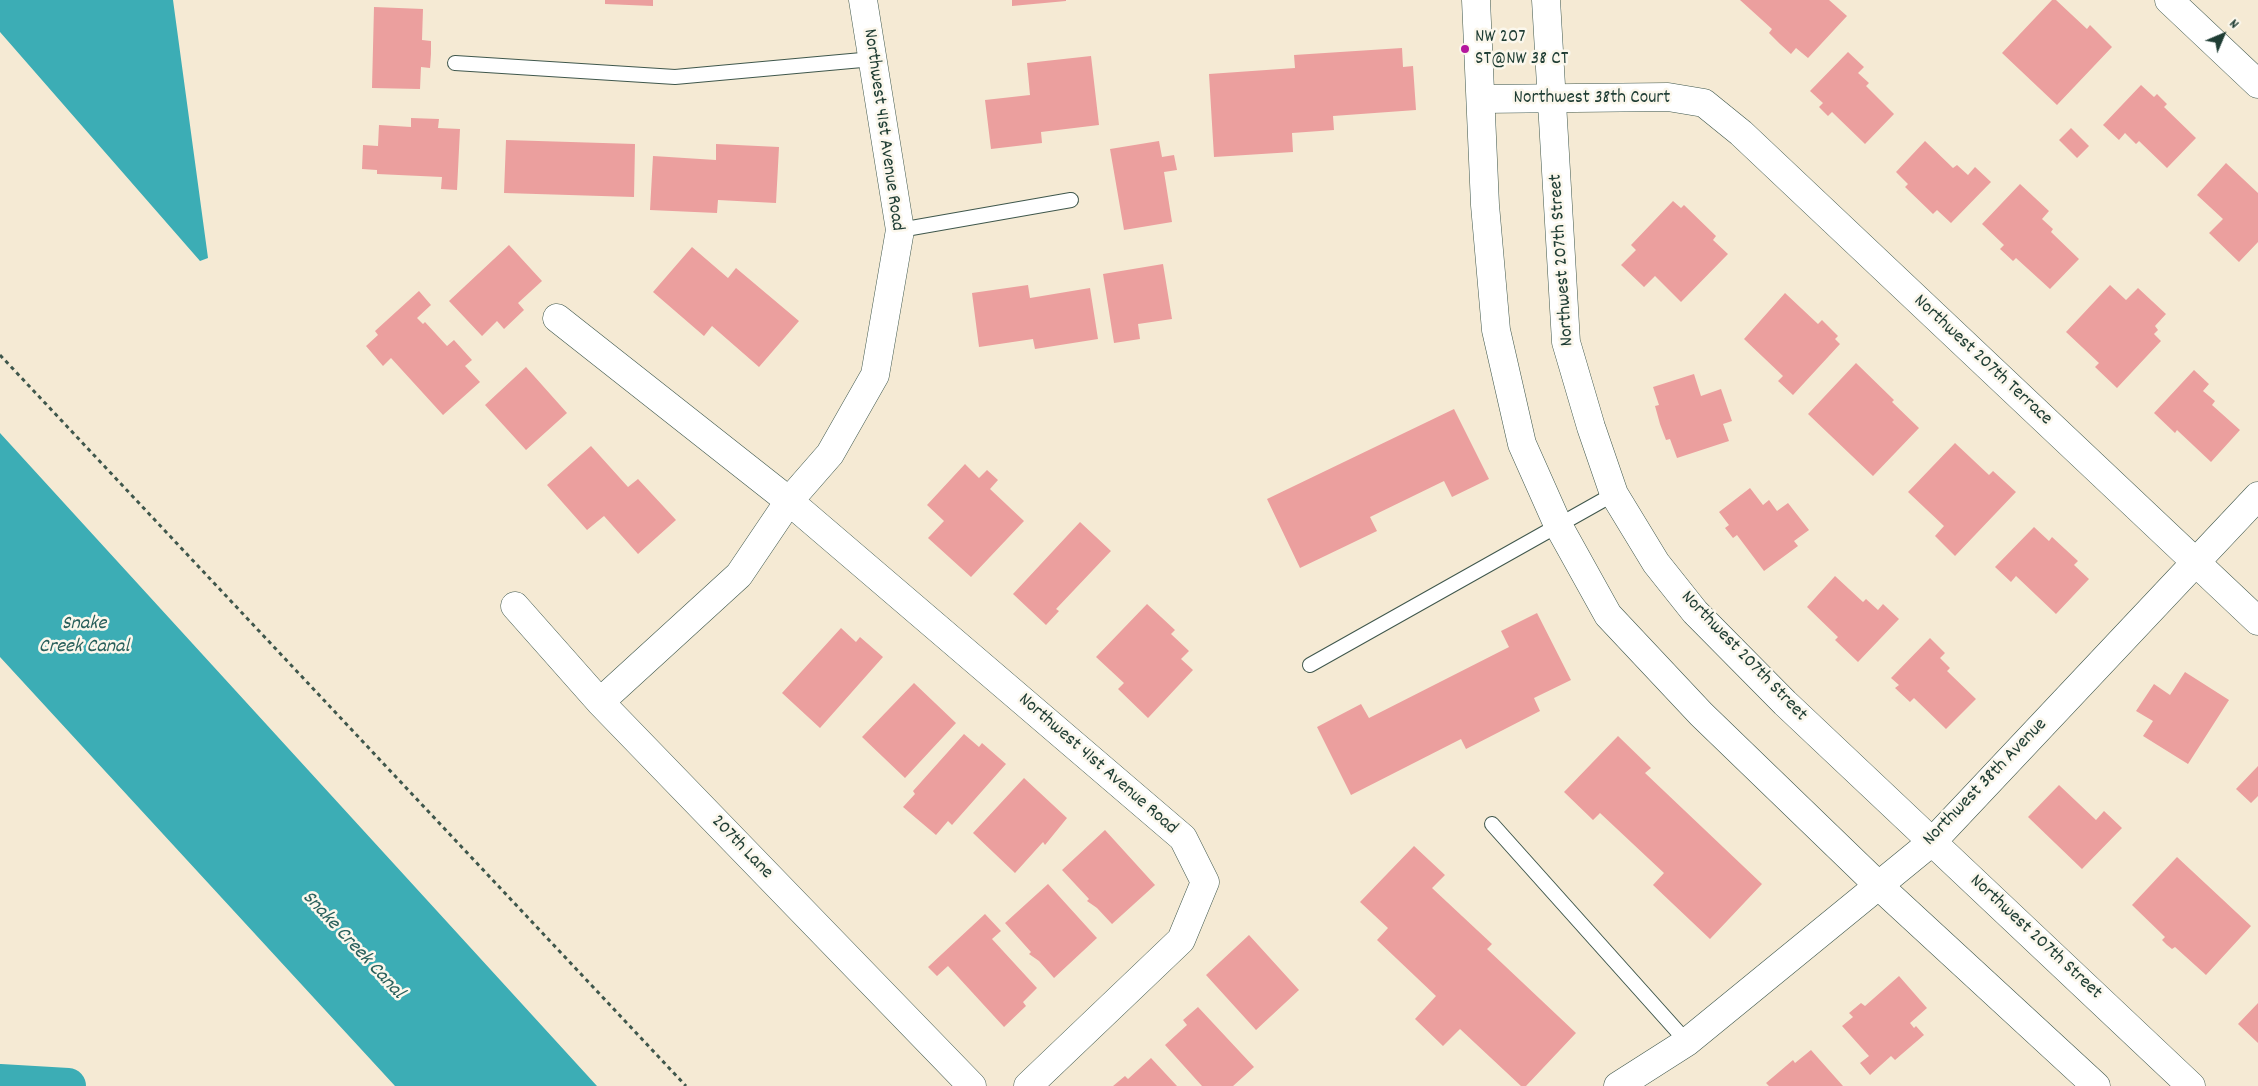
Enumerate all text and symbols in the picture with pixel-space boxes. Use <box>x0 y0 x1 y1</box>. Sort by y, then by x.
north arrow <box>2198 10 2248 60</box>
text: N <box>2224 15 2243 34</box>
street label: Northwest 41st Avenue Road <box>857 27 907 233</box>
place label: NW 207 ST@NW 38 CT <box>1475 27 1568 71</box>
marker: NW 207 ST@NW 38 CT <box>1459 43 1471 55</box>
street label: Northwest 38th Court <box>1514 88 1670 110</box>
street label: Northwest 207th Street <box>1546 173 1580 347</box>
street label: Northwest 207th Terrace <box>1908 291 2056 431</box>
street label: Northwest 207th Street <box>1675 587 1811 727</box>
water label: Snake Creek Canal <box>39 613 129 660</box>
street label: Northwest 41st Avenue Road <box>1013 690 1181 840</box>
street label: Northwest 38th Avenue <box>1919 714 2053 852</box>
street label: 207th Lane <box>705 811 777 885</box>
street label: Northwest 207th Street <box>1964 871 2106 1005</box>
water label: Snake Creek Canal <box>296 887 408 1005</box>

